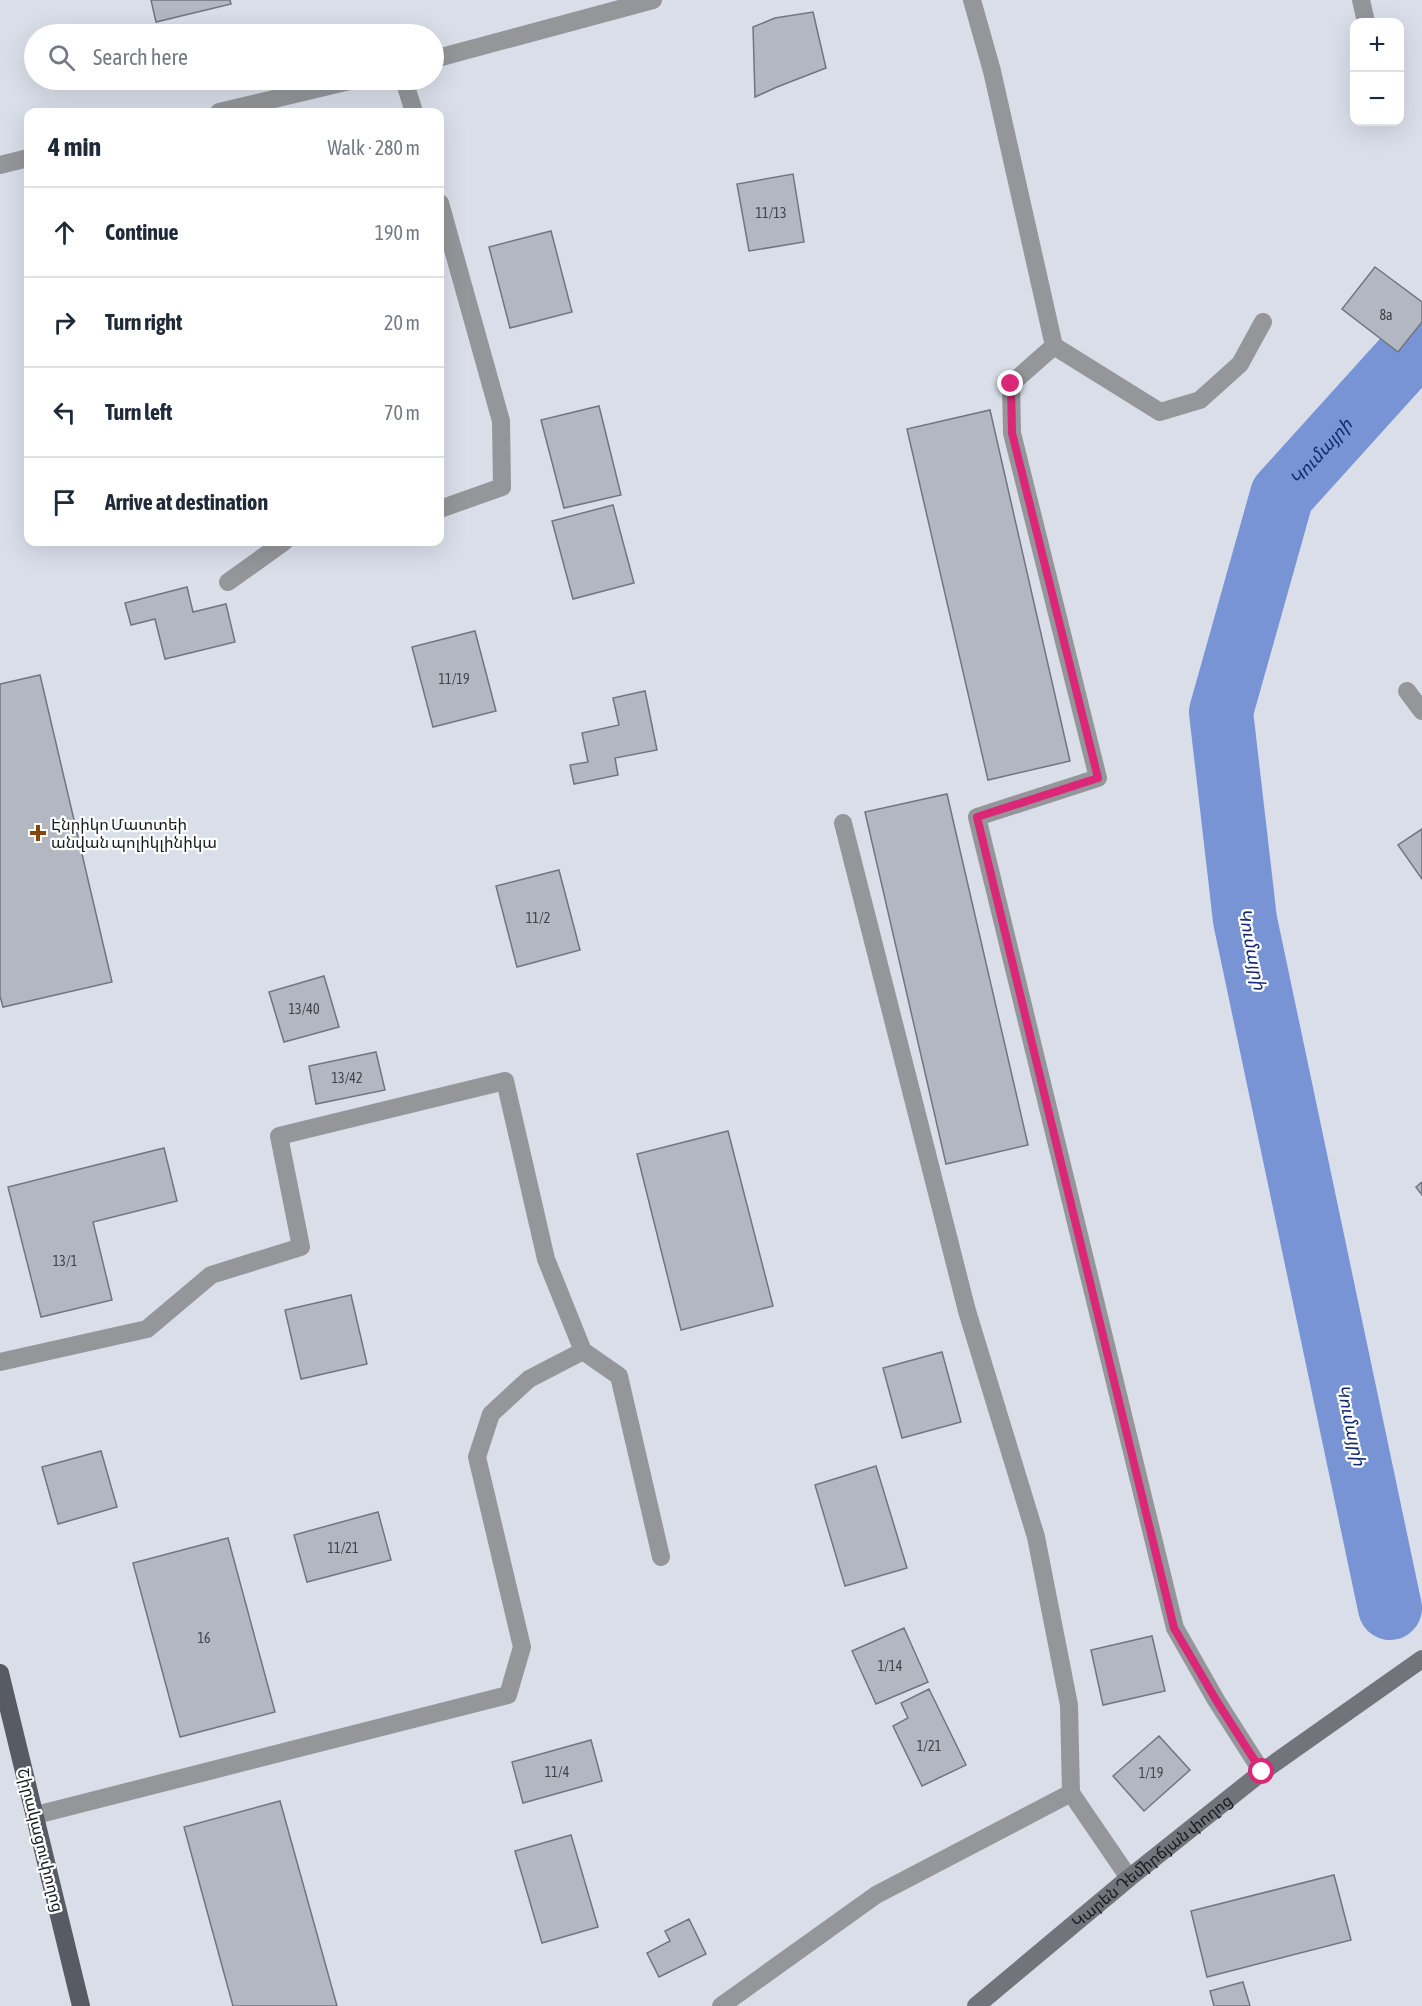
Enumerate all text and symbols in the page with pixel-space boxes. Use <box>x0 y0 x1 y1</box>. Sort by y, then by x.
map controls <box>1350 18 1404 126</box>
button: + <box>1350 18 1404 72</box>
search box <box>24 24 444 90</box>
icon: search <box>45 41 78 74</box>
text: Search here <box>93 44 188 70</box>
button: − <box>1350 72 1404 126</box>
text: 4 min <box>48 132 101 162</box>
text: Walk · 280 m <box>328 136 420 159</box>
house number: 11/13 <box>755 205 787 221</box>
icon: ahead <box>48 216 81 249</box>
text: Continue <box>105 219 179 245</box>
text: 190 m <box>375 221 420 244</box>
icon: right <box>48 306 81 339</box>
house number: 8a <box>1379 307 1393 323</box>
text: Turn right <box>105 309 182 335</box>
text: 20 m <box>384 311 420 334</box>
route end <box>997 370 1023 396</box>
icon: left <box>48 396 81 429</box>
text: Turn left <box>105 399 172 425</box>
text: 70 m <box>384 401 420 424</box>
water label: Կումայրի <box>1285 414 1357 489</box>
icon: arrive <box>48 486 81 519</box>
text: Arrive at destination <box>105 489 268 515</box>
house number: 11/19 <box>438 671 470 687</box>
place label: Էնրիկո Մատտեի անվան պոլիկլինիկա <box>51 815 217 852</box>
marker: Էնրիկո Մատտեի անվան պոլիկլինիկա <box>29 824 47 842</box>
water label: Կումայրի <box>1233 906 1271 992</box>
house number: 11/2 <box>526 910 550 926</box>
house number: 13/40 <box>288 1001 320 1017</box>
house number: 13/42 <box>331 1070 363 1086</box>
house number: 13/1 <box>53 1253 77 1269</box>
water label: Կումայրի <box>1332 1382 1370 1468</box>
house number: 11/21 <box>327 1540 359 1556</box>
house number: 16 <box>197 1630 211 1646</box>
house number: 1/14 <box>878 1658 903 1674</box>
house number: 1/21 <box>917 1738 941 1754</box>
route start <box>1248 1758 1274 1784</box>
house number: 11/4 <box>545 1764 570 1780</box>
house number: 1/19 <box>1139 1765 1163 1781</box>
street label: Շիրակացու փողոց <box>13 1766 68 1914</box>
street label: Կարեն Դեմիրճյան փողոց <box>1068 1791 1236 1931</box>

